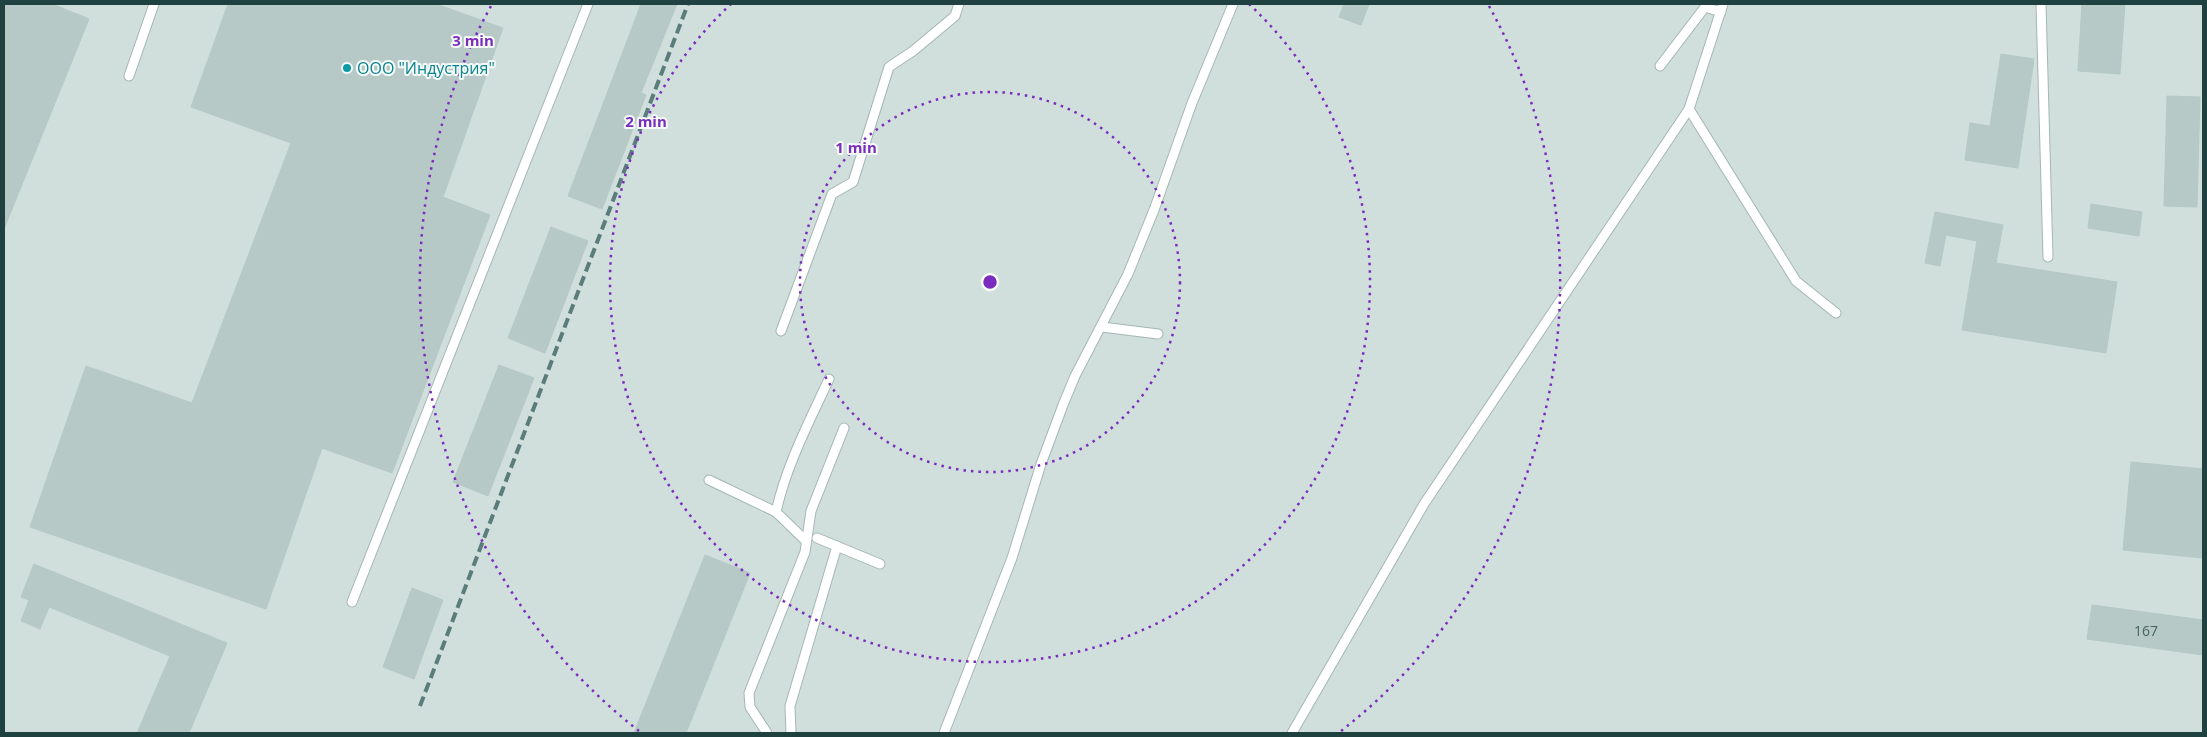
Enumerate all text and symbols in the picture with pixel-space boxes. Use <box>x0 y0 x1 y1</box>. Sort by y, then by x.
text: 3 min <box>452 30 494 50</box>
place label: ООО "Индустрия" <box>357 57 495 79</box>
marker: ООО "Индустрия" <box>341 62 353 74</box>
text: 2 min <box>625 111 667 131</box>
text: 1 min <box>835 137 877 157</box>
centre of rings <box>981 273 999 291</box>
house number: 167 <box>2134 621 2158 640</box>

